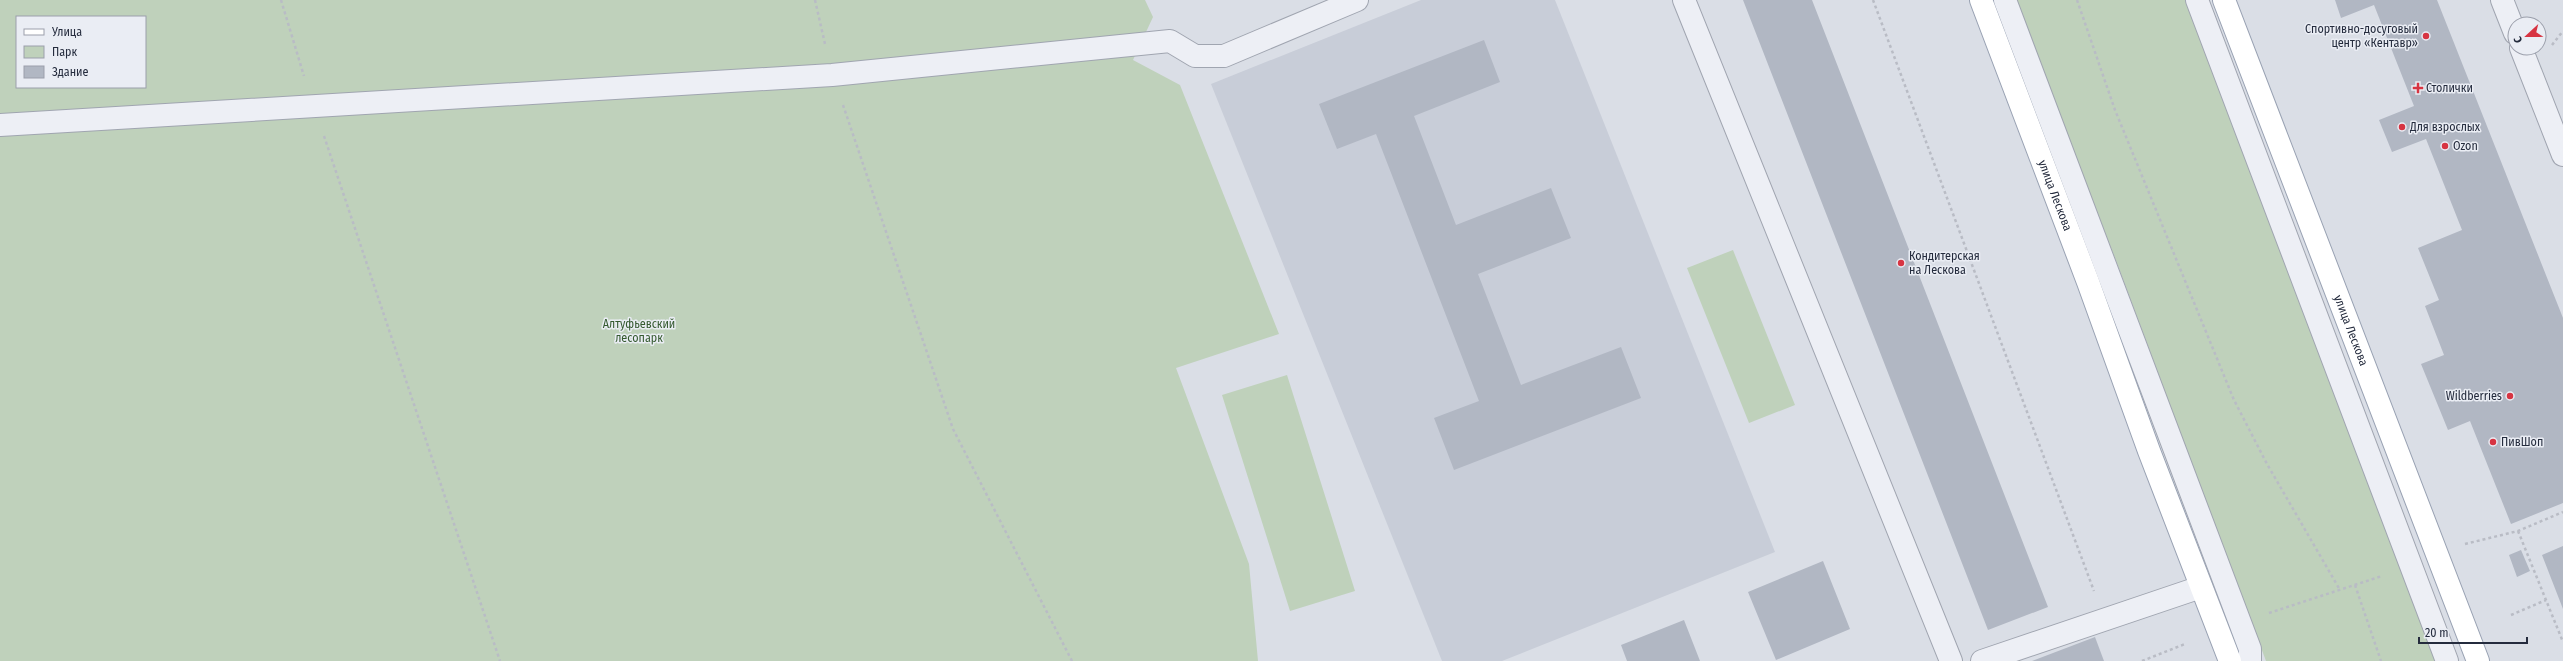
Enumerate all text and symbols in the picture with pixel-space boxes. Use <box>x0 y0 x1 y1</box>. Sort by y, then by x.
legend <box>16 16 146 88</box>
north arrow <box>2507 16 2547 56</box>
place label: Спортивно-досуговый центр «Кентавр» <box>2305 22 2418 50</box>
text: Улица <box>51 25 82 39</box>
marker: Спортивно-досуговый центр «Кентавр» <box>2421 31 2431 41</box>
text: С <box>2511 34 2525 45</box>
text: Парк <box>52 45 78 59</box>
text: Здание <box>52 65 88 79</box>
place label: Столички <box>2426 81 2473 95</box>
marker: Столички <box>2413 83 2423 93</box>
place label: Для взрослых <box>2409 120 2481 134</box>
marker: Для взрослых <box>2397 122 2407 132</box>
place label: Ozon <box>2453 139 2478 153</box>
marker: Ozon <box>2440 141 2450 151</box>
street label: улица Лескова <box>2035 158 2075 233</box>
place label: Кондитерская на Лескова <box>1909 249 1980 277</box>
marker: Кондитерская на Лескова <box>1896 258 1906 268</box>
street label: улица Лескова <box>2331 293 2371 368</box>
park label: Алтуфьевский лесопарк <box>603 317 675 345</box>
place label: Wildberries <box>2446 389 2502 403</box>
marker: Wildberries <box>2505 391 2515 401</box>
place label: ПивШоп <box>2501 435 2543 449</box>
marker: ПивШоп <box>2488 437 2498 447</box>
scale bar <box>2419 619 2527 645</box>
text: 20 m <box>2425 626 2449 640</box>

